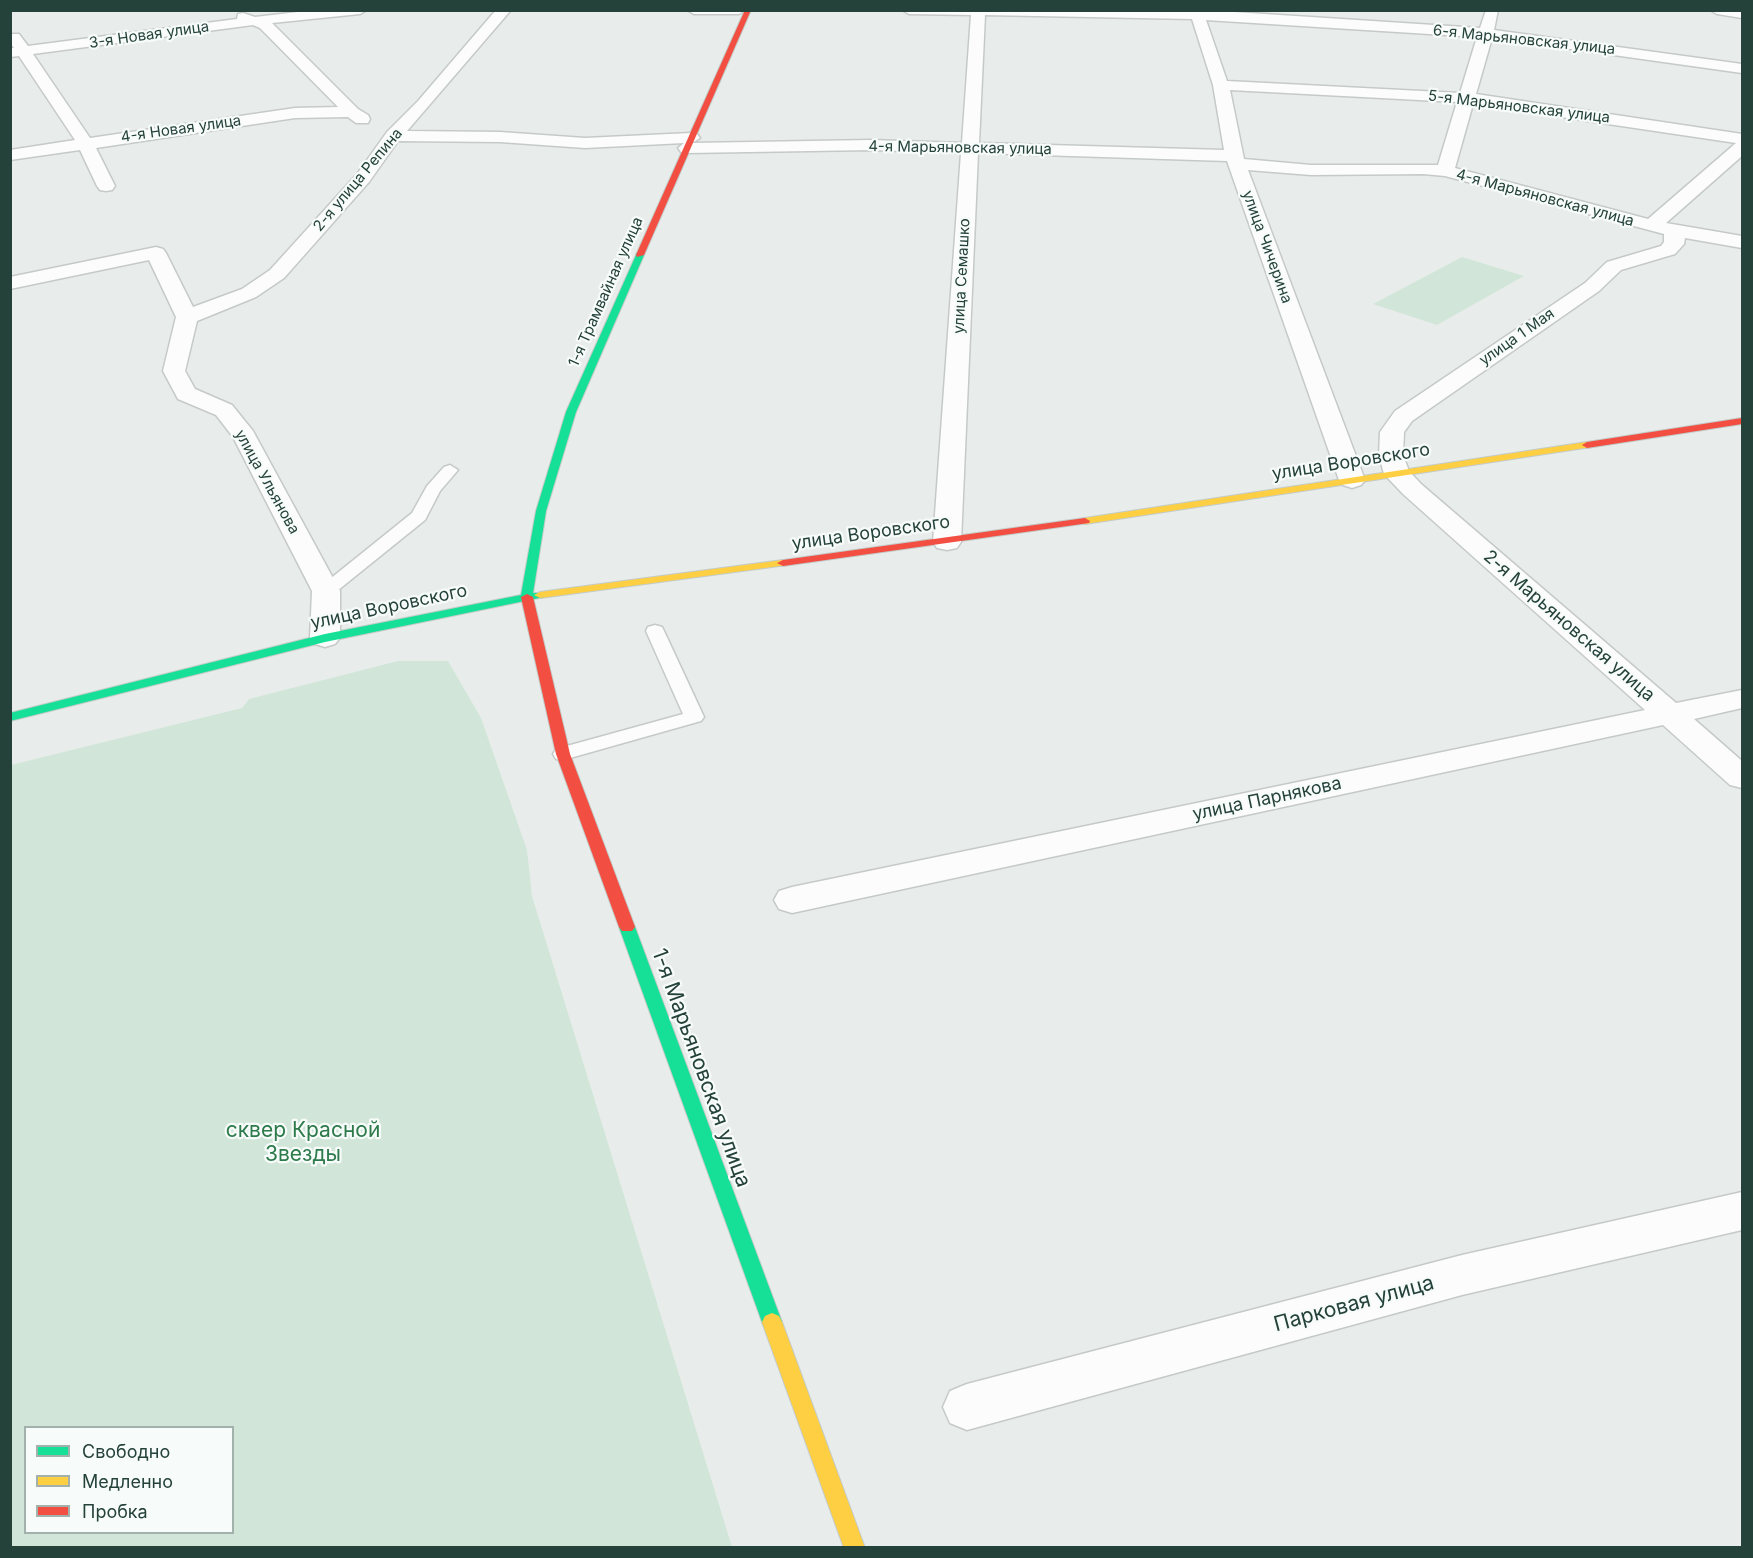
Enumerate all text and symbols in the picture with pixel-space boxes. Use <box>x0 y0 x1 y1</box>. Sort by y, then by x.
street label: 3-я Новая улица <box>88 18 210 52</box>
street label: 6-я Марьяновская улица <box>1432 21 1616 59</box>
street label: 5-я Марьяновская улица <box>1427 87 1611 127</box>
street label: 4-я Новая улица <box>120 112 242 146</box>
street label: 2-я улица Репина <box>310 125 406 235</box>
street label: 4-я Марьяновская улица <box>868 137 1052 159</box>
street label: 4-я Марьяновская улица <box>1454 166 1636 230</box>
street label: улица Чичерина <box>1238 188 1296 306</box>
street label: 1-я Трамвайная улица <box>565 214 647 370</box>
street label: улица Семашко <box>950 218 974 334</box>
street label: улица 1 Мая <box>1476 305 1558 369</box>
street label: улица Ульянова <box>231 427 303 537</box>
street label: улица Воровского <box>1271 439 1431 485</box>
street label: улица Воровского <box>791 511 951 555</box>
street label: 2-я Марьяновская улица <box>1479 546 1659 706</box>
street label: улица Воровского <box>309 580 469 634</box>
street label: улица Парнякова <box>1191 773 1343 825</box>
street label: 1-я Марьяновская улица <box>646 945 756 1191</box>
park label: сквер Красной Звезды <box>226 1118 380 1168</box>
street label: Парковая улица <box>1271 1271 1437 1337</box>
legend <box>24 1426 234 1534</box>
text: Свободно <box>82 1441 170 1462</box>
text: Медленно <box>82 1471 173 1492</box>
text: Пробка <box>82 1501 148 1522</box>

